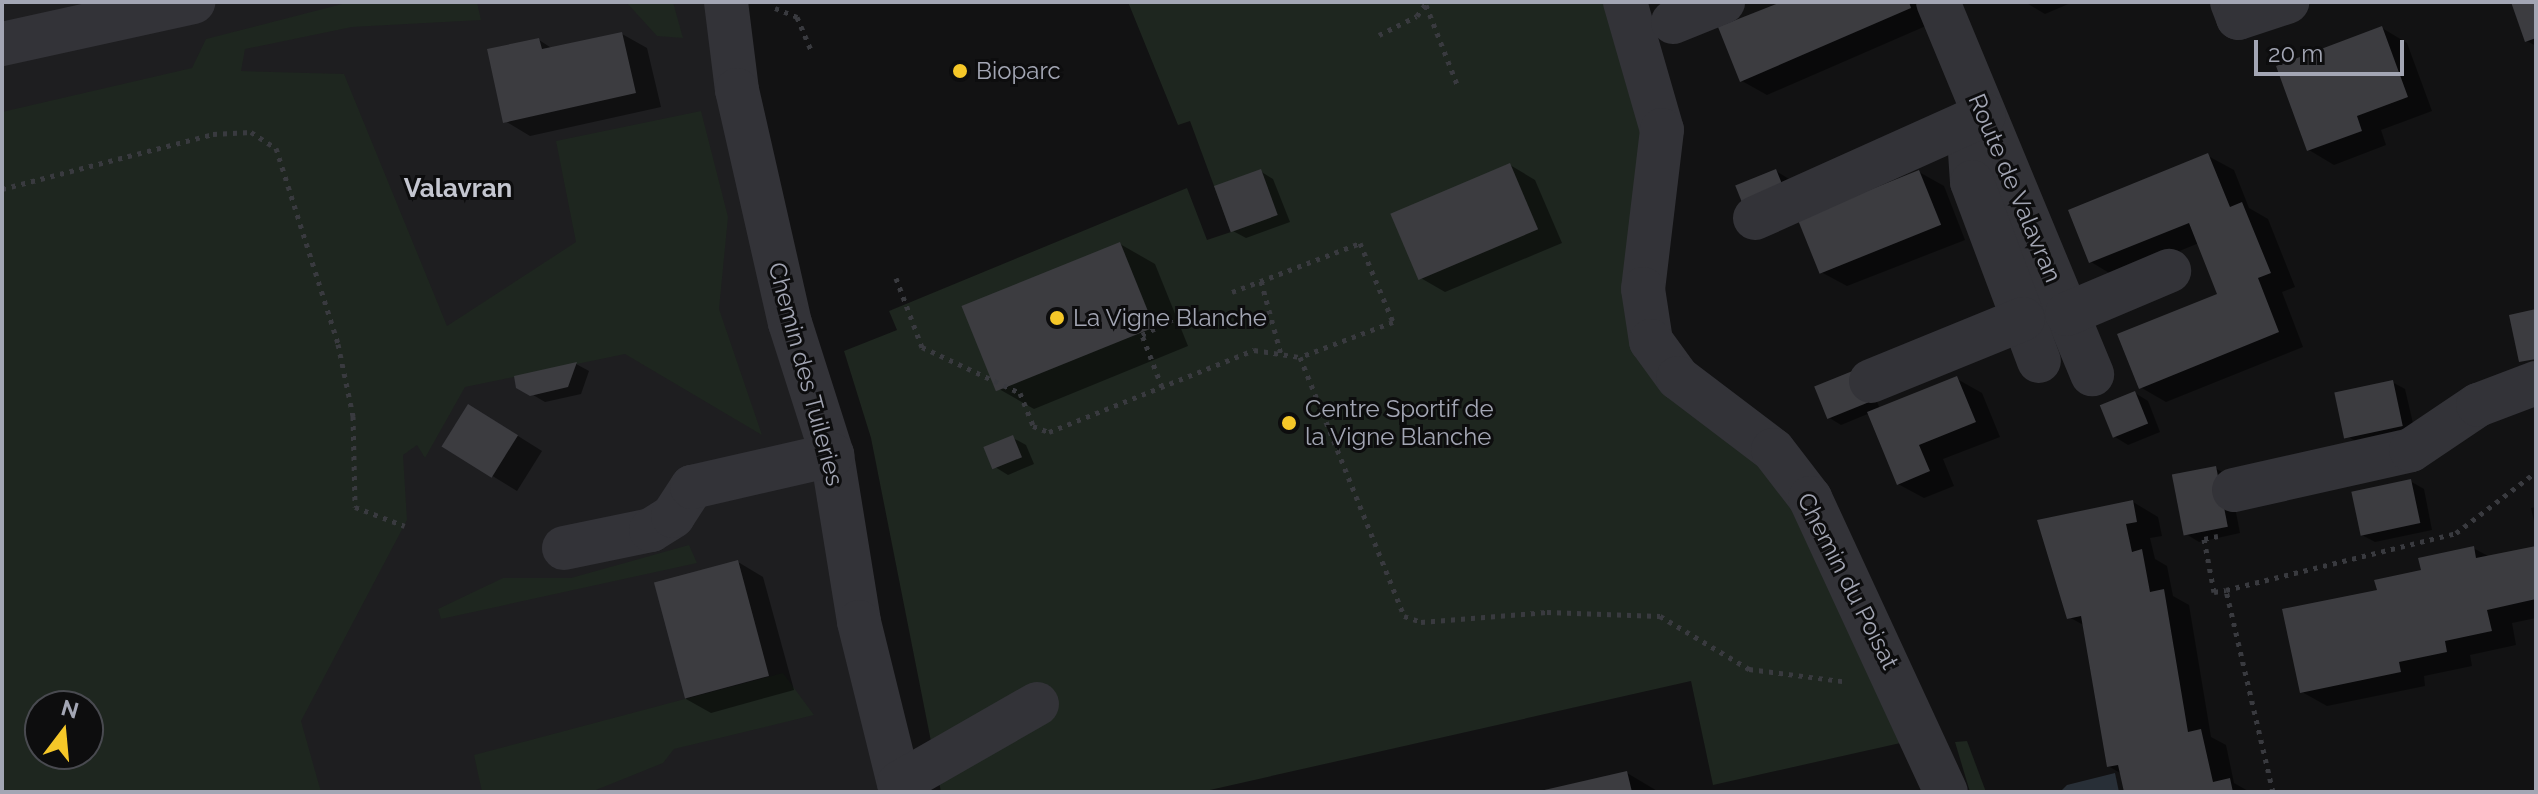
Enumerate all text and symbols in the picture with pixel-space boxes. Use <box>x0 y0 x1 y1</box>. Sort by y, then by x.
scale bar <box>2258 24 2408 74</box>
text: 20 m <box>2268 39 2323 68</box>
place label: Bioparc <box>976 57 1061 85</box>
marker: Bioparc <box>951 62 969 80</box>
street label: Route de Valavran <box>1962 89 2068 287</box>
district label: Valavran <box>404 173 512 205</box>
street label: Chemin des Tuileries <box>762 259 850 489</box>
place label: La Vigne Blanche <box>1073 304 1268 332</box>
marker: La Vigne Blanche <box>1048 309 1066 327</box>
place label: Centre Sportif de la Vigne Blanche <box>1305 395 1494 451</box>
marker: Centre Sportif de la Vigne Blanche <box>1280 414 1298 432</box>
street label: Chemin du Poisat <box>1791 488 1905 674</box>
north arrow <box>24 690 104 770</box>
text: N <box>58 694 82 724</box>

